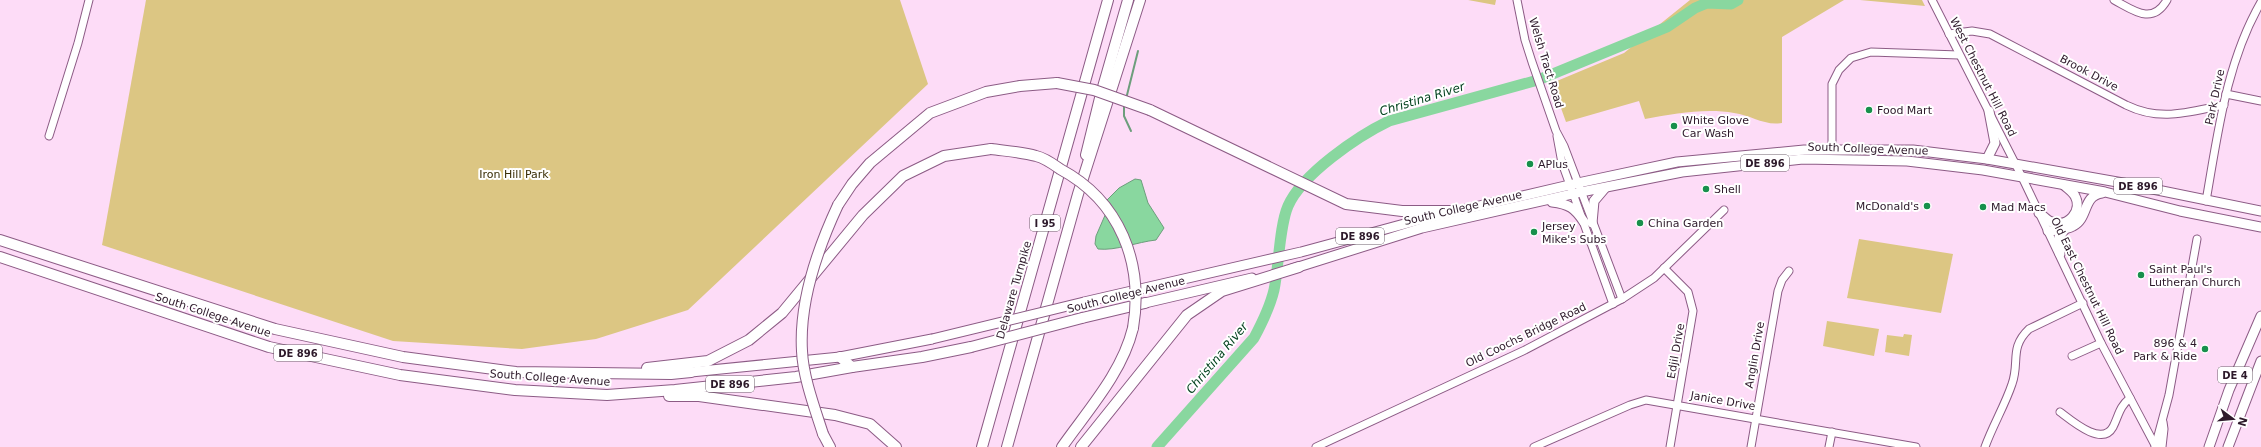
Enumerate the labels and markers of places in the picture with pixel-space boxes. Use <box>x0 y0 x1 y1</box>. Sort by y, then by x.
place label: Food Mart <box>1877 104 1933 117</box>
marker: Food Mart <box>1864 105 1874 115</box>
place label: White Glove Car Wash <box>1682 114 1749 140</box>
marker: White Glove Car Wash <box>1669 121 1679 131</box>
place label: APlus <box>1538 158 1568 171</box>
marker: APlus <box>1525 159 1535 169</box>
place label: Shell <box>1714 183 1741 196</box>
marker: Shell <box>1701 184 1711 194</box>
place label: McDonald's <box>1856 200 1919 213</box>
marker: McDonald's <box>1922 201 1932 211</box>
place label: Mad Macs <box>1991 201 2046 214</box>
marker: Mad Macs <box>1978 202 1988 212</box>
place label: China Garden <box>1648 217 1723 230</box>
marker: China Garden <box>1635 218 1645 228</box>
place label: Jersey Mike's Subs <box>1541 220 1606 246</box>
marker: Jersey Mike's Subs <box>1529 227 1539 237</box>
place label: Saint Paul's Lutheran Church <box>2149 263 2241 289</box>
marker: Saint Paul's Lutheran Church <box>2136 270 2146 280</box>
place label: 896 & 4 Park & Ride <box>2133 337 2197 363</box>
marker: 896 & 4 Park & Ride <box>2200 344 2210 354</box>

